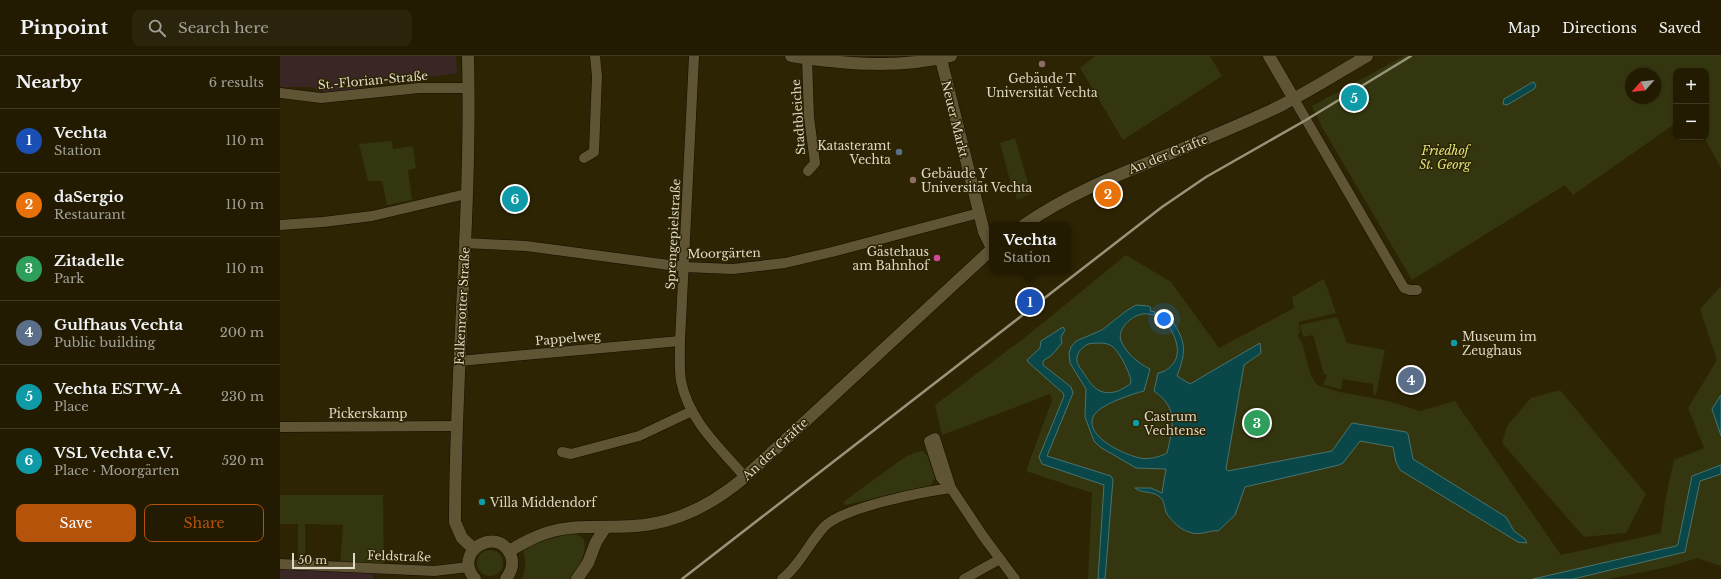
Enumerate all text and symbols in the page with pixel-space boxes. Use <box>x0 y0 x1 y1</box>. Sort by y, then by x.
search box <box>132 10 412 46</box>
text: Pinpoint <box>20 16 108 39</box>
icon: search <box>146 17 168 39</box>
text: Search here <box>178 18 269 37</box>
text: Map <box>1508 19 1540 37</box>
text: Directions <box>1562 19 1637 37</box>
text: Saved <box>1659 19 1701 37</box>
marker: Gebäude T Universität Vechta <box>1037 59 1047 69</box>
street label: St.-Florian-Straße <box>317 68 429 92</box>
north arrow <box>1625 68 1661 104</box>
map controls <box>1673 68 1709 140</box>
button: + <box>1673 68 1709 104</box>
place label: Gebäude T Universität Vechta <box>986 71 1098 100</box>
text: Nearby <box>16 72 82 93</box>
text: 6 results <box>209 74 264 91</box>
street label: Stadtbleiche <box>788 79 808 155</box>
street label: Neuer Markt <box>938 79 972 159</box>
pin: 5 <box>1341 83 1367 113</box>
button: − <box>1673 104 1709 140</box>
text: Vechta <box>54 123 107 142</box>
street label: An der Gräfte <box>1125 131 1210 177</box>
text: 1 <box>26 132 32 149</box>
text: 110 m <box>225 132 264 149</box>
place label: Katasteramt Vechta <box>817 138 891 167</box>
text: Station <box>54 142 101 159</box>
park label: Friedhof St. Georg <box>1419 143 1472 172</box>
marker: Katasteramt Vechta <box>894 147 904 157</box>
place label: Gebäude Y Universität Vechta <box>921 166 1033 195</box>
marker: Gebäude Y Universität Vechta <box>908 175 918 185</box>
street label: Sprengepielstraße <box>663 178 683 290</box>
pin: 2 <box>1095 179 1121 209</box>
pin: 6 <box>502 184 528 214</box>
text: daSergio <box>54 187 124 206</box>
text: 2 <box>25 196 33 213</box>
text: 110 m <box>225 196 264 213</box>
text: Restaurant <box>54 206 126 223</box>
popup <box>989 222 1071 274</box>
text: Vechta <box>1003 230 1057 249</box>
place label: Gästehaus am Bahnhof <box>853 244 931 273</box>
street label: Moorgärten <box>687 245 761 261</box>
street label: Falkenrotter Straße <box>451 246 473 365</box>
text: Station <box>1003 249 1051 266</box>
text: Zitadelle <box>54 251 124 270</box>
marker: Gästehaus am Bahnhof <box>932 253 942 263</box>
text: 3 <box>25 260 33 277</box>
text: 110 m <box>225 260 264 277</box>
text: Park <box>54 270 84 287</box>
pin: 1 <box>1017 287 1043 317</box>
your location <box>1154 309 1174 329</box>
text: Gulfhaus Vechta <box>54 315 183 334</box>
text: 4 <box>25 324 33 341</box>
text: 200 m <box>220 324 264 341</box>
street label: Pappelweg <box>535 328 602 348</box>
place label: Museum im Zeughaus <box>1462 329 1537 358</box>
text: Public building <box>54 334 155 351</box>
marker: Museum im Zeughaus <box>1449 338 1459 348</box>
pin: 4 <box>1398 365 1424 395</box>
text: Vechta ESTW-A <box>54 379 181 398</box>
text: 5 <box>25 388 33 405</box>
text: 230 m <box>221 388 264 405</box>
text: Place <box>54 398 89 415</box>
street label: Pickerskamp <box>329 406 407 421</box>
pin: 3 <box>1244 408 1270 438</box>
place label: Castrum Vechtense <box>1143 409 1206 438</box>
street label: An der Gräfte <box>738 415 811 484</box>
marker: Castrum Vechtense <box>1131 418 1141 428</box>
text: VSL Vechta e.V. <box>54 443 173 462</box>
text: 6 <box>25 452 33 469</box>
text: 520 m <box>222 452 264 469</box>
text: Place · Moorgärten <box>54 462 179 479</box>
place label: Villa Middendorf <box>489 495 598 510</box>
marker: Villa Middendorf <box>477 497 487 507</box>
button: Save <box>16 504 136 542</box>
button: Share <box>144 504 264 542</box>
street label: Feldstraße <box>367 547 431 565</box>
scale bar <box>292 551 355 570</box>
text: 50 m <box>298 553 327 567</box>

